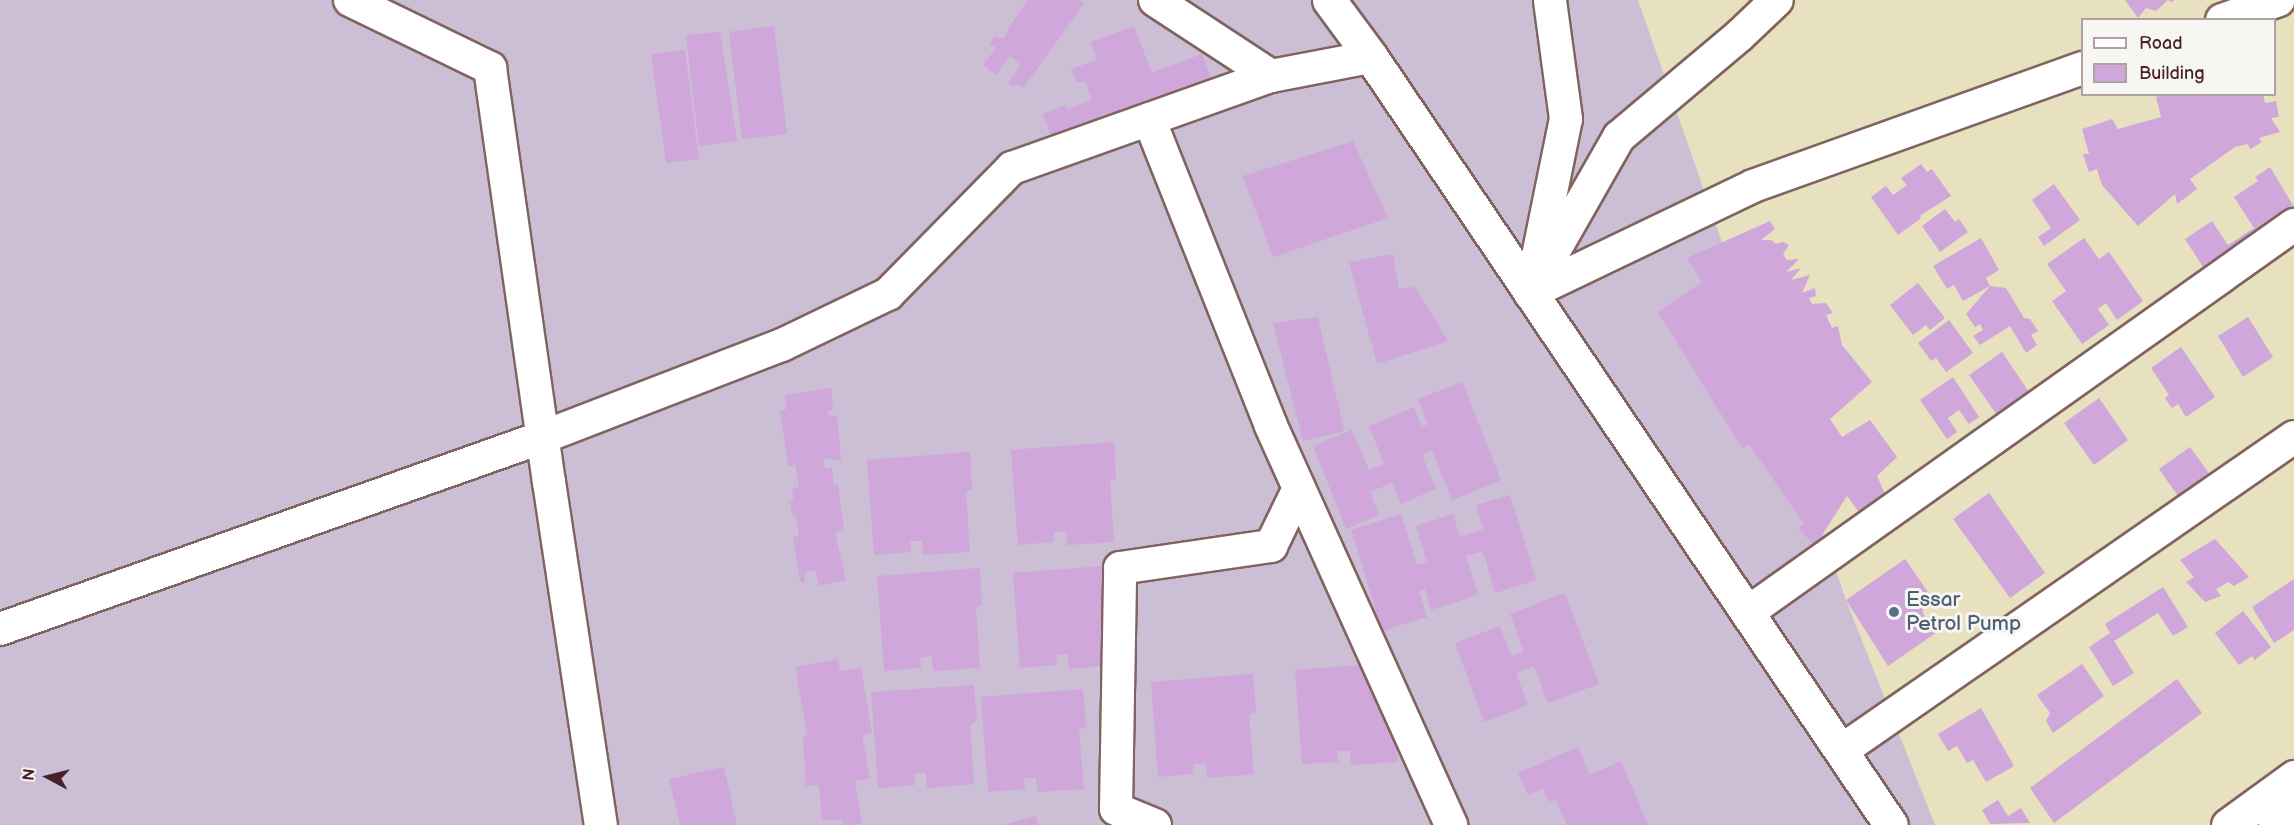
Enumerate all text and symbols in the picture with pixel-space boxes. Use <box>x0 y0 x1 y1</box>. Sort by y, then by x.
legend <box>2081 18 2276 96</box>
text: Road <box>2139 33 2183 54</box>
text: Building <box>2139 63 2205 84</box>
place label: Essar Petrol Pump <box>1906 587 2021 637</box>
marker: Essar Petrol Pump <box>1887 605 1901 619</box>
north arrow <box>18 747 78 807</box>
text: N <box>19 768 40 782</box>

